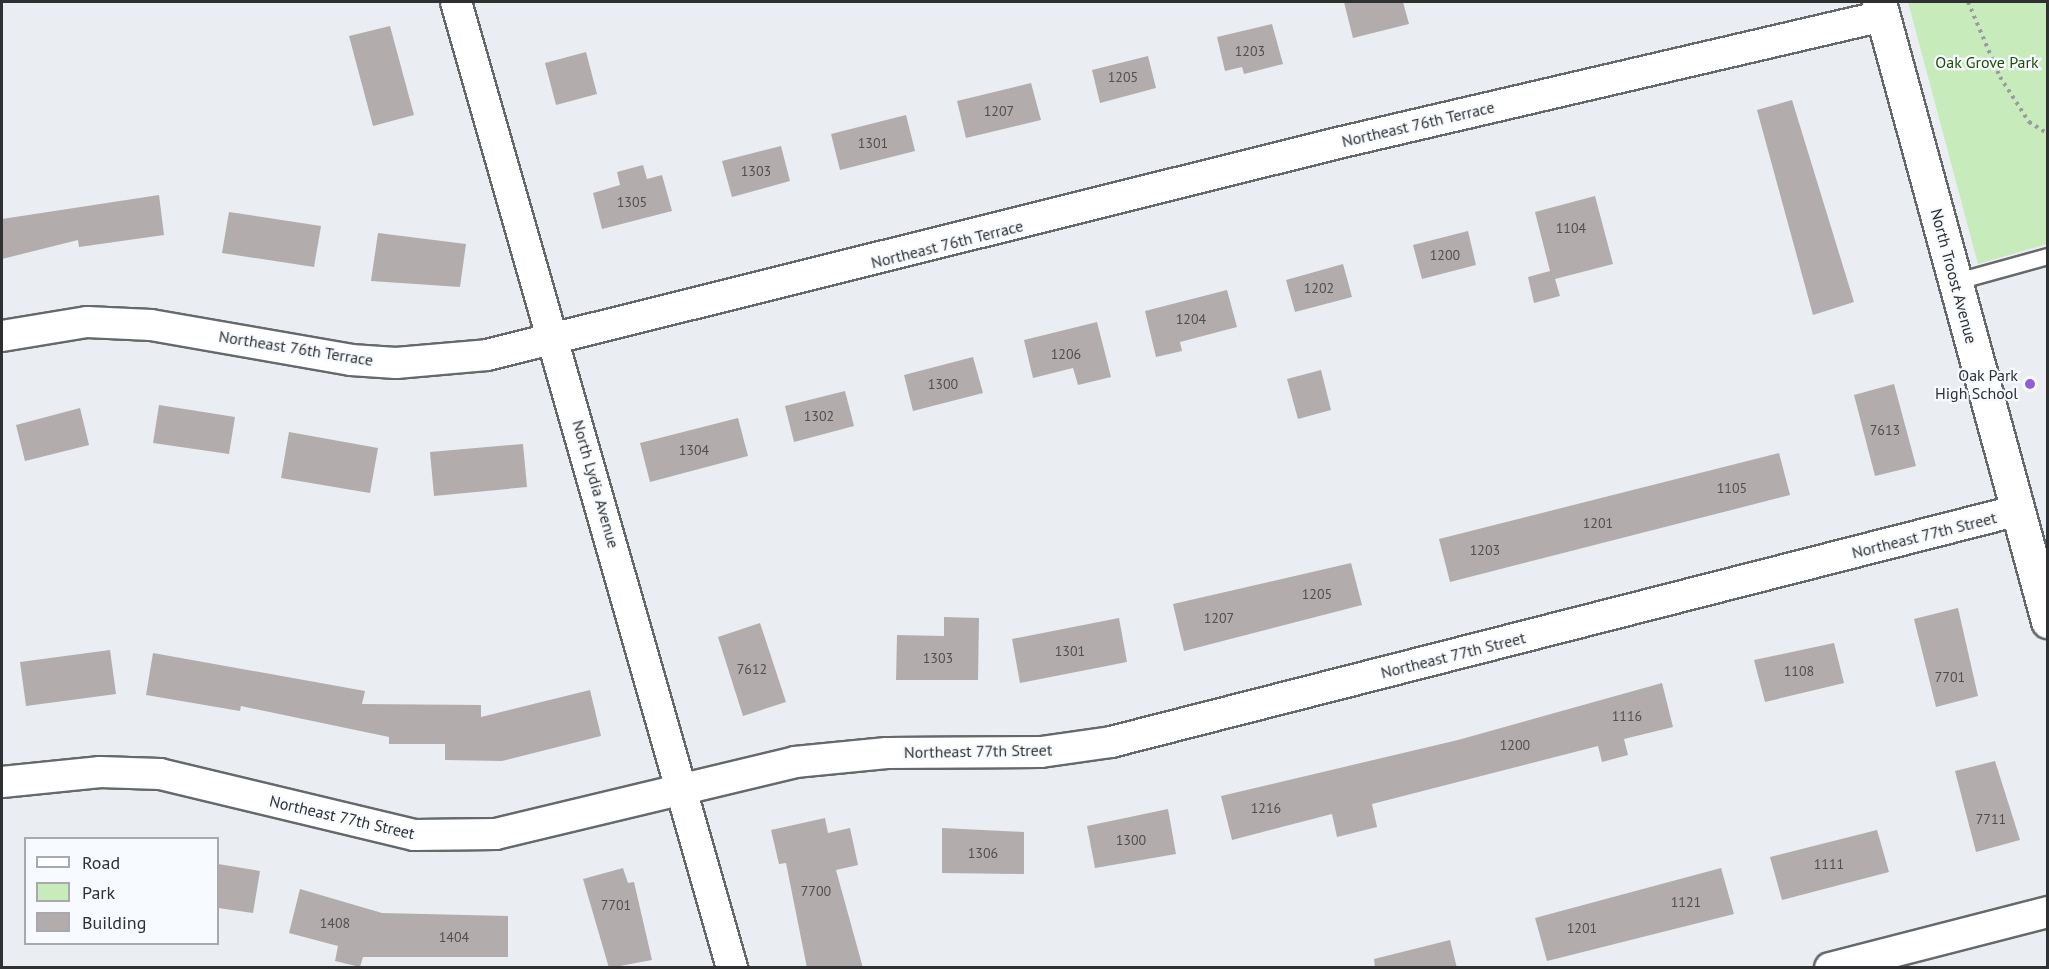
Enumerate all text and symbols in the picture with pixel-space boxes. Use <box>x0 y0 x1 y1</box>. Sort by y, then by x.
house number: 1203 <box>1235 43 1265 59</box>
park label: Oak Grove Park <box>1935 52 2039 72</box>
house number: 1205 <box>1108 69 1138 85</box>
street label: Northeast 76th Terrace <box>1340 97 1496 151</box>
house number: 1207 <box>984 103 1014 119</box>
house number: 1301 <box>858 135 888 151</box>
house number: 1303 <box>741 163 771 179</box>
house number: 1305 <box>617 194 647 210</box>
street label: North Troost Avenue <box>1927 206 1981 346</box>
street label: Northeast 76th Terrace <box>869 216 1025 272</box>
house number: 1104 <box>1556 220 1586 236</box>
house number: 1200 <box>1430 247 1460 263</box>
house number: 1202 <box>1304 280 1334 296</box>
house number: 1204 <box>1176 311 1206 327</box>
street label: Northeast 76th Terrace <box>217 326 375 370</box>
house number: 1206 <box>1051 346 1081 362</box>
place label: Oak Park High School <box>1935 365 2018 403</box>
house number: 1300 <box>928 376 958 392</box>
marker: Oak Park High School <box>2023 377 2037 391</box>
house number: 1302 <box>804 408 834 424</box>
street label: North Lydia Avenue <box>568 417 624 551</box>
house number: 7613 <box>1870 422 1900 438</box>
house number: 1304 <box>679 442 709 458</box>
house number: 1105 <box>1717 480 1747 496</box>
street label: Northeast 77th Street <box>1850 508 1998 562</box>
house number: 1201 <box>1583 515 1613 531</box>
house number: 1203 <box>1470 542 1500 558</box>
house number: 1205 <box>1302 586 1332 602</box>
house number: 1207 <box>1204 610 1234 626</box>
street label: Northeast 77th Street <box>1379 628 1527 682</box>
house number: 1301 <box>1055 643 1085 659</box>
house number: 1303 <box>923 650 953 666</box>
house number: 7612 <box>737 661 767 677</box>
house number: 1108 <box>1784 663 1814 679</box>
house number: 7701 <box>1935 669 1965 685</box>
house number: 1116 <box>1612 708 1642 724</box>
house number: 1200 <box>1500 737 1530 753</box>
street label: Northeast 77th Street <box>904 740 1052 762</box>
street label: Northeast 77th Street <box>268 791 416 843</box>
house number: 1216 <box>1251 800 1281 816</box>
house number: 7711 <box>1976 811 2006 827</box>
house number: 1300 <box>1116 832 1146 848</box>
legend <box>24 837 219 945</box>
house number: 1306 <box>968 845 998 861</box>
text: Road <box>82 851 120 874</box>
house number: 1111 <box>1814 856 1844 872</box>
text: Park <box>82 881 115 904</box>
house number: 7700 <box>801 883 831 899</box>
house number: 1121 <box>1671 894 1701 910</box>
house number: 7701 <box>601 897 631 913</box>
text: Building <box>82 911 146 934</box>
house number: 1408 <box>320 915 350 931</box>
house number: 1201 <box>1567 920 1597 936</box>
house number: 1404 <box>439 929 469 945</box>

